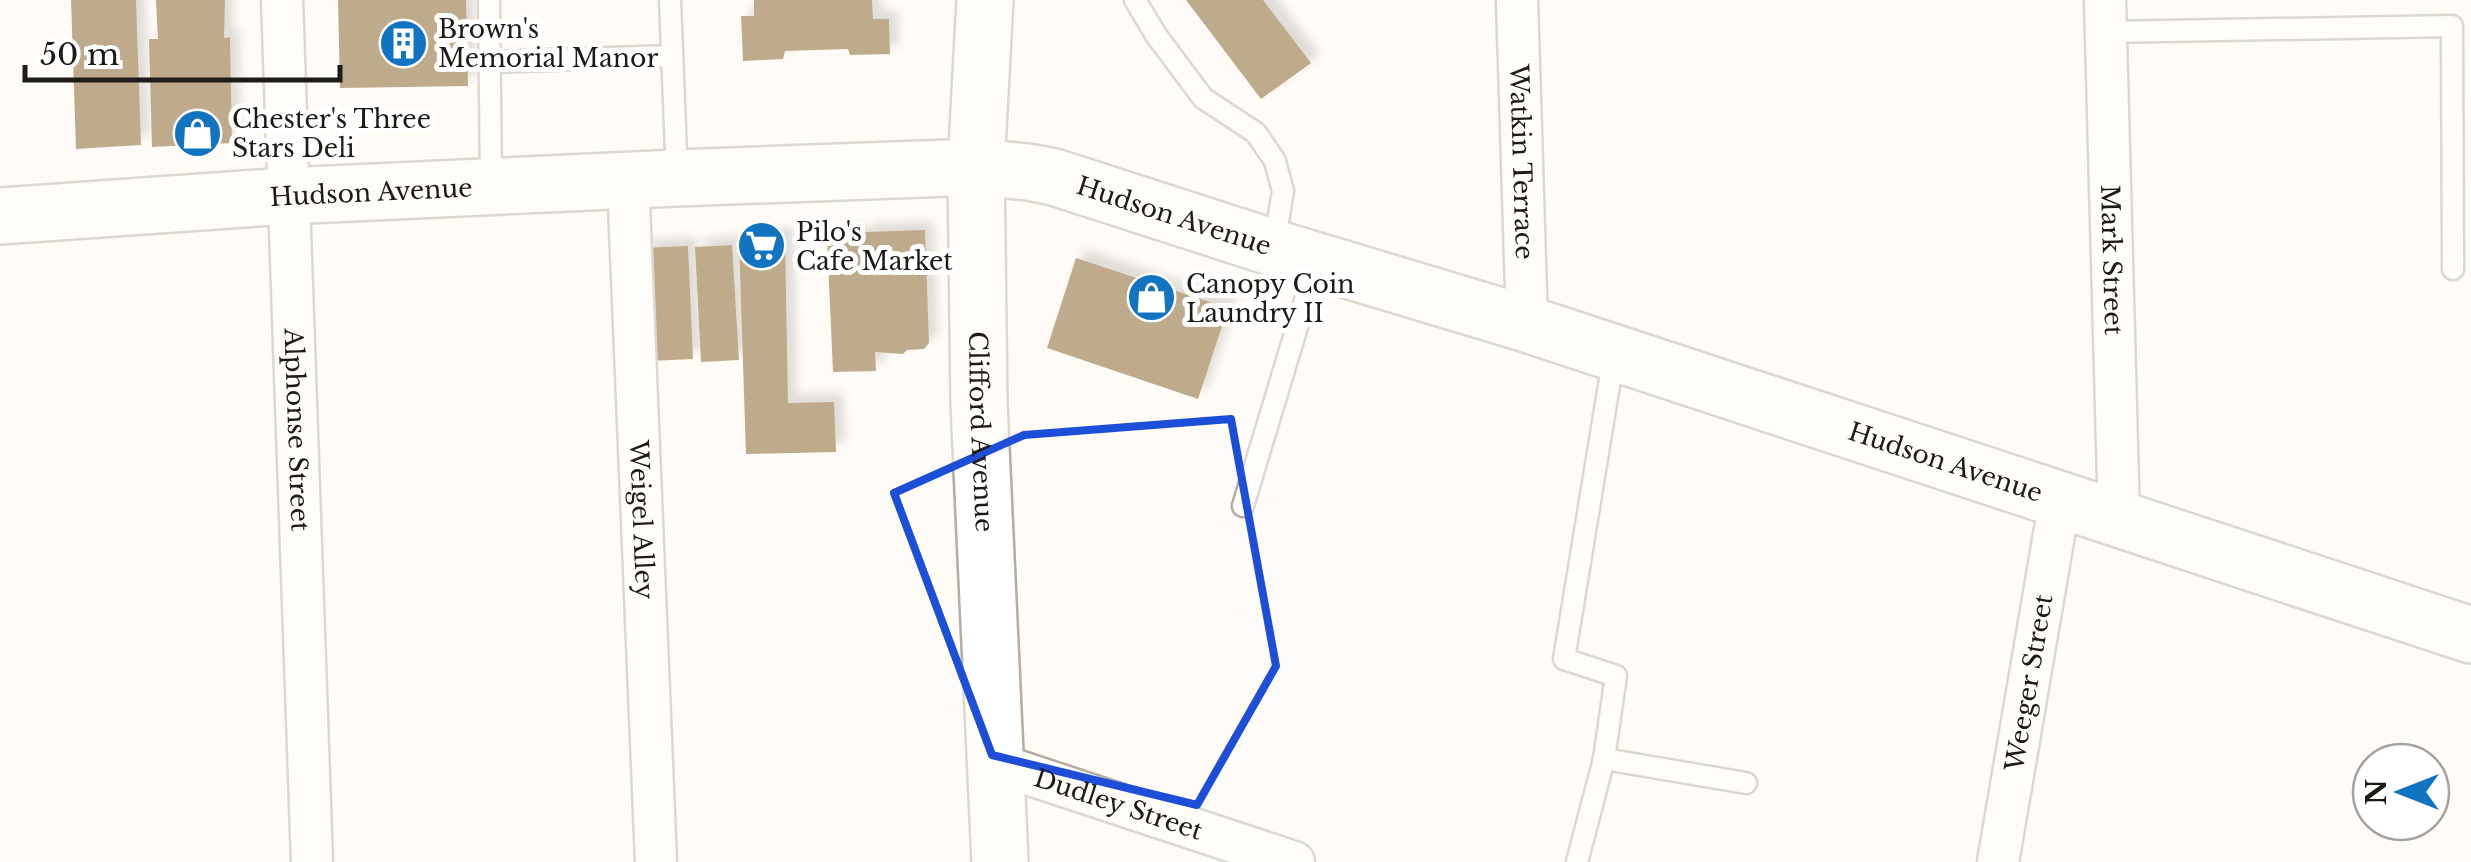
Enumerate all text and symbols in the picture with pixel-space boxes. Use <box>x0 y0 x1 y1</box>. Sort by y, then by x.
place label: Brown's Memorial Manor <box>438 14 658 74</box>
building icon: Brown's Memorial Manor <box>377 17 429 69</box>
scale bar <box>25 20 340 82</box>
text: 50 m <box>40 36 119 73</box>
street label: Watkin Terrace <box>1503 63 1540 260</box>
place label: Chester's Three Stars Deli <box>232 104 431 164</box>
shop icon: Chester's Three Stars Deli <box>171 107 223 159</box>
street label: Hudson Avenue <box>1073 170 1275 262</box>
street label: Hudson Avenue <box>269 172 473 213</box>
street label: Mark Street <box>2094 184 2129 336</box>
place label: Pilo's Cafe Market <box>796 217 953 277</box>
supermarket icon: Pilo's Cafe Market <box>735 220 787 272</box>
place label: Canopy Coin Laundry II <box>1186 269 1355 329</box>
shop icon: Canopy Coin Laundry II <box>1125 272 1177 324</box>
street label: Alphonse Street <box>277 327 316 532</box>
street label: Clifford Avenue <box>962 331 1000 533</box>
street label: Hudson Avenue <box>1844 416 2046 509</box>
street label: Weigel Alley <box>623 438 660 600</box>
street label: Weeger Street <box>1999 591 2060 775</box>
north arrow <box>2351 742 2451 842</box>
street label: Dudley Street <box>1030 762 1207 847</box>
text: N <box>2359 779 2394 805</box>

